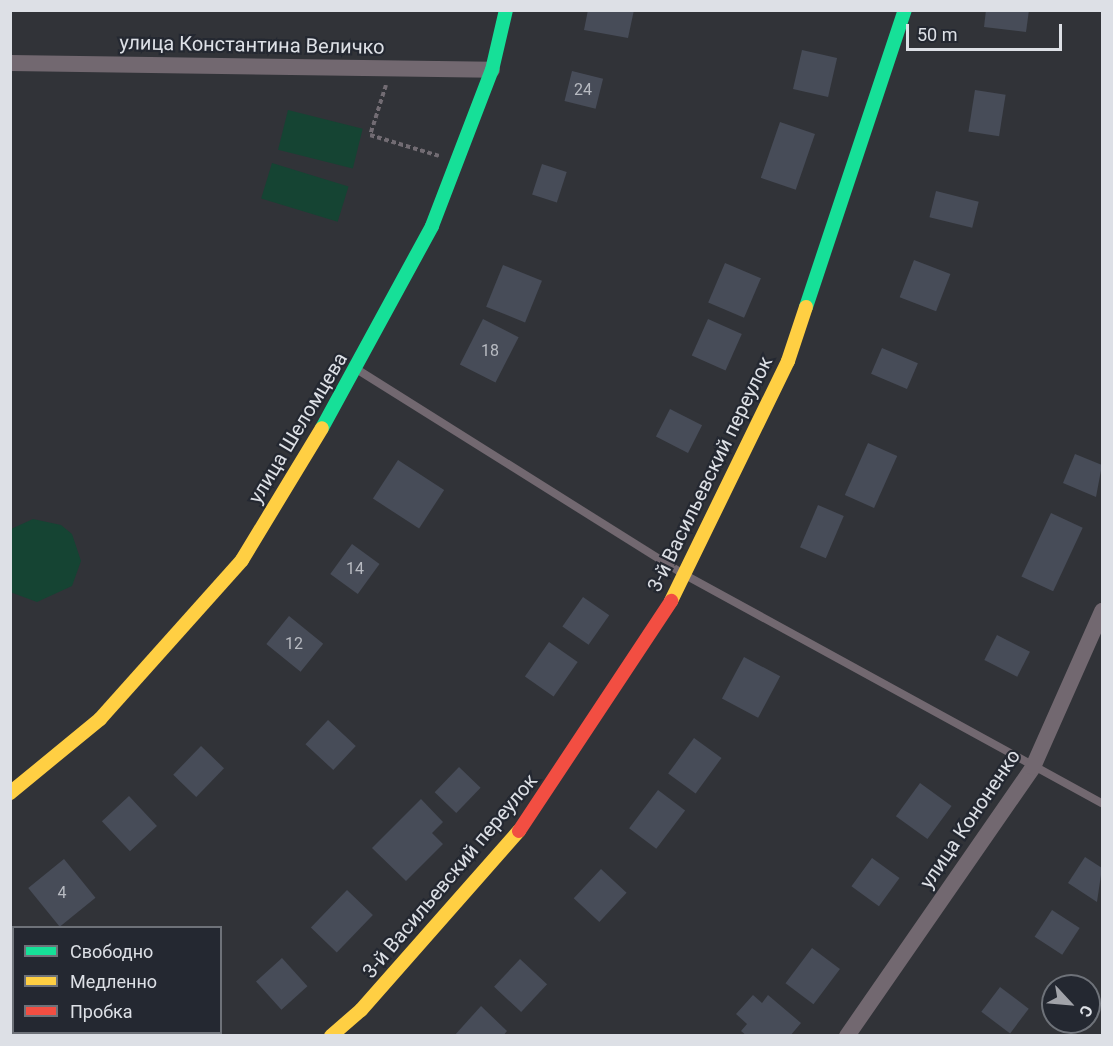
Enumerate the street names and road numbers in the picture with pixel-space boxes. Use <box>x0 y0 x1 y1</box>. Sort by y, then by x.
street label: улица Константина Величко <box>119 31 385 59</box>
street label: улица Шеломцева <box>243 348 353 508</box>
street label: 3-й Васильевский переулок <box>642 352 778 596</box>
street label: улица Кононенко <box>915 745 1025 893</box>
street label: 3-й Васильевский переулок <box>358 769 542 983</box>

